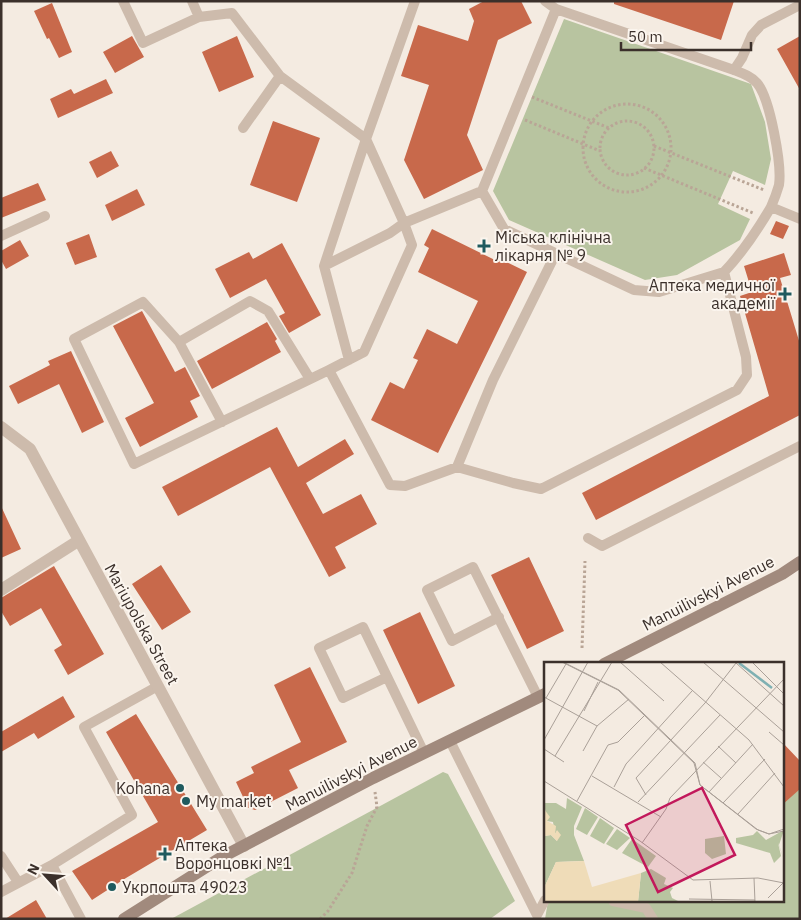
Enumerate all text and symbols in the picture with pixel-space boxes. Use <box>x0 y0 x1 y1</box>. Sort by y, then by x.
scale bar <box>621 20 751 52</box>
text: 50 m <box>628 27 663 46</box>
place label: Міська клінічна лікарня № 9 <box>495 227 612 265</box>
marker: Міська клінічна лікарня № 9 <box>477 239 491 253</box>
place label: Аптека медичної академії <box>649 275 776 313</box>
marker: Аптека медичної академії <box>779 288 791 300</box>
street label: Manuilivskyi Avenue <box>639 551 777 635</box>
street label: Mariupolska Street <box>100 560 184 688</box>
inset map <box>544 662 784 902</box>
street label: Manuilivskyi Avenue <box>282 731 420 815</box>
place label: Kohana <box>116 778 170 798</box>
marker: Kohana <box>174 782 186 794</box>
place label: My market <box>196 791 272 811</box>
marker: My market <box>180 795 192 807</box>
place label: Аптека Воронцовкі №1 <box>175 835 292 873</box>
marker: Аптека Воронцовкі №1 <box>159 848 171 860</box>
north arrow <box>20 850 70 900</box>
text: N <box>23 861 44 878</box>
place label: Укрпошта 49023 <box>122 877 248 897</box>
marker: Укрпошта 49023 <box>106 881 118 893</box>

